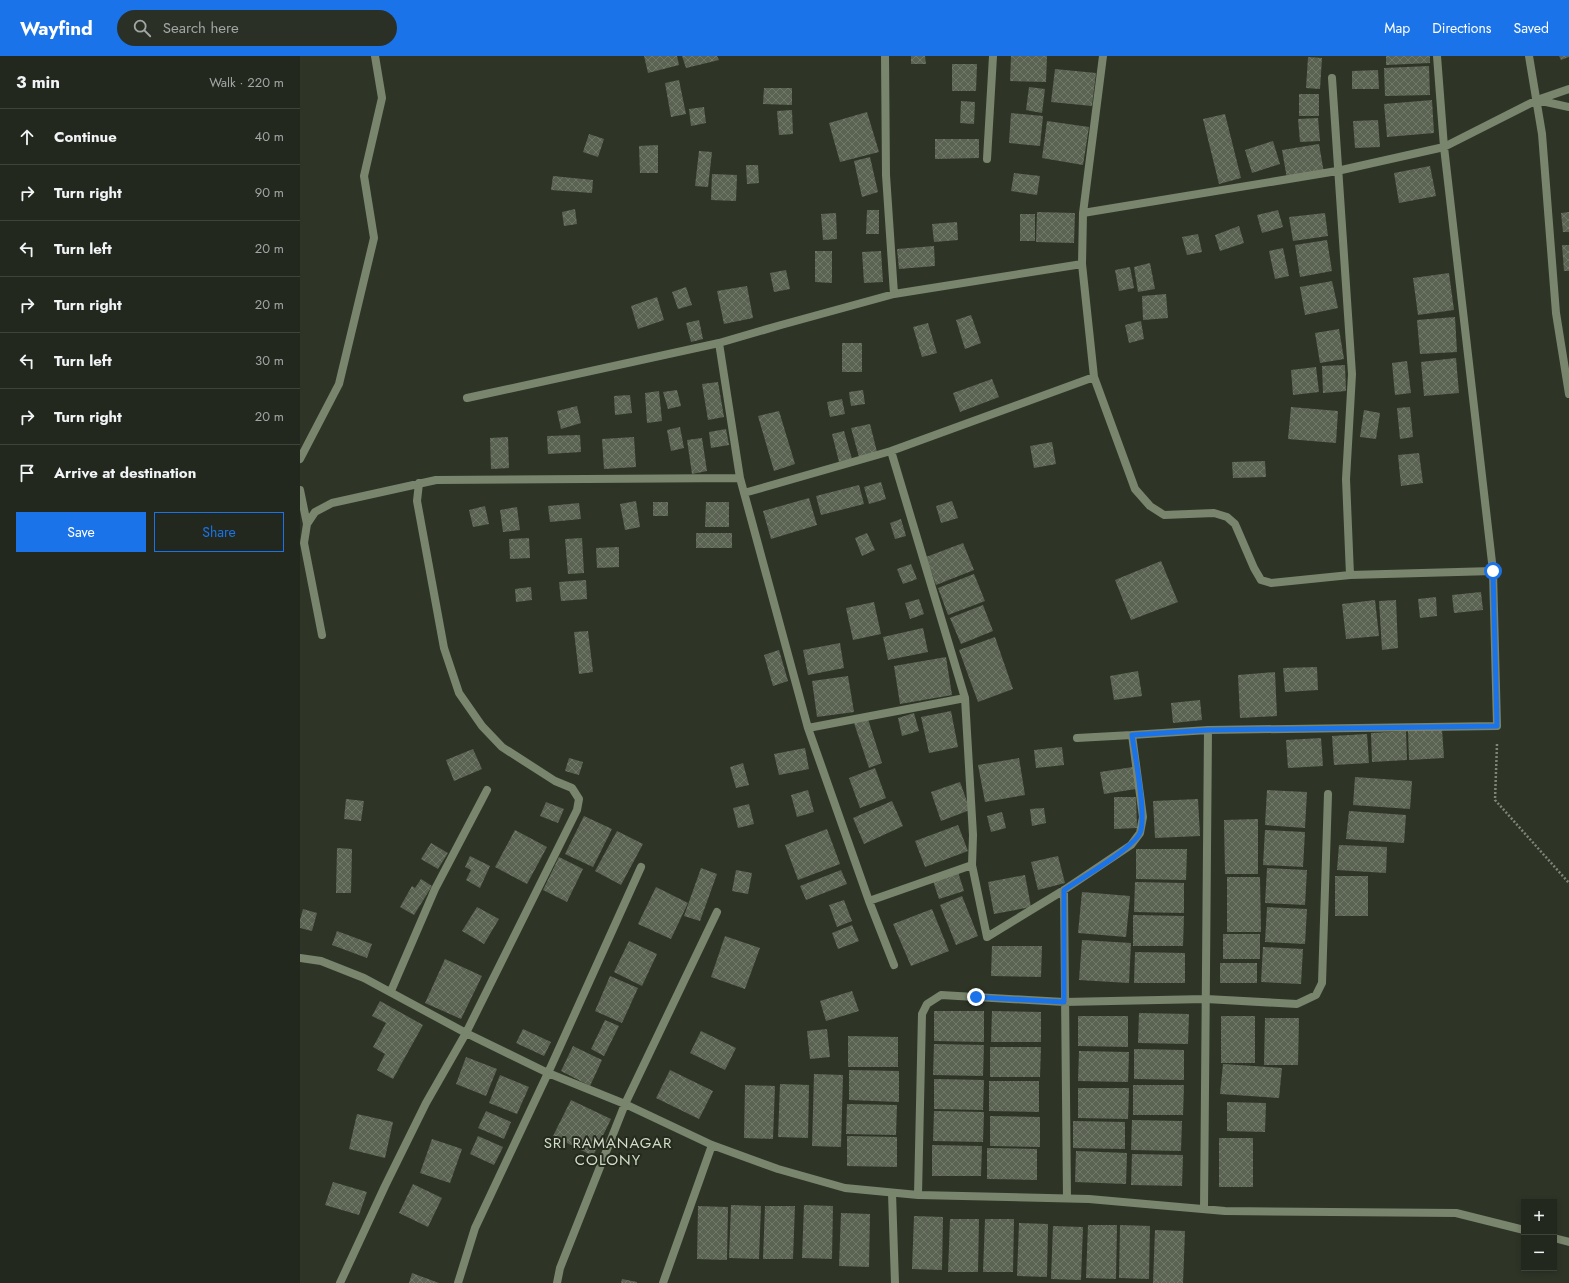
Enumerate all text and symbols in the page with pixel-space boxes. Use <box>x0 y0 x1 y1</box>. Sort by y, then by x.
search box <box>117 10 397 46</box>
text: Wayfind <box>20 15 93 42</box>
icon: search <box>131 17 153 39</box>
text: Search here <box>163 17 239 39</box>
text: Map <box>1384 18 1410 38</box>
text: Directions <box>1432 18 1492 38</box>
text: Saved <box>1514 18 1549 38</box>
text: 3 min <box>16 70 60 94</box>
text: Walk · 220 m <box>209 73 284 92</box>
icon: ahead <box>16 126 38 148</box>
text: Continue <box>54 126 117 148</box>
text: 40 m <box>255 127 284 146</box>
icon: right <box>16 182 38 204</box>
text: Turn right <box>54 182 122 204</box>
text: 90 m <box>255 183 284 202</box>
icon: left <box>16 238 38 260</box>
text: Turn left <box>54 238 112 260</box>
text: 20 m <box>255 239 284 258</box>
icon: right <box>16 294 38 316</box>
text: Turn right <box>54 294 122 316</box>
text: 20 m <box>255 295 284 314</box>
icon: left <box>16 350 38 372</box>
text: Turn left <box>54 350 112 372</box>
text: 30 m <box>255 351 284 370</box>
icon: right <box>16 406 38 428</box>
text: Turn right <box>54 406 122 428</box>
text: 20 m <box>255 407 284 426</box>
icon: arrive <box>16 462 38 484</box>
text: Arrive at destination <box>54 462 196 484</box>
button: Save <box>16 512 146 552</box>
button: Share <box>154 512 284 552</box>
route start <box>1484 562 1502 580</box>
route end <box>967 988 985 1006</box>
district label: SRI RAMANAGAR COLONY <box>544 1132 672 1171</box>
map controls <box>1521 1199 1557 1271</box>
button: + <box>1521 1199 1557 1235</box>
button: − <box>1521 1235 1557 1271</box>

